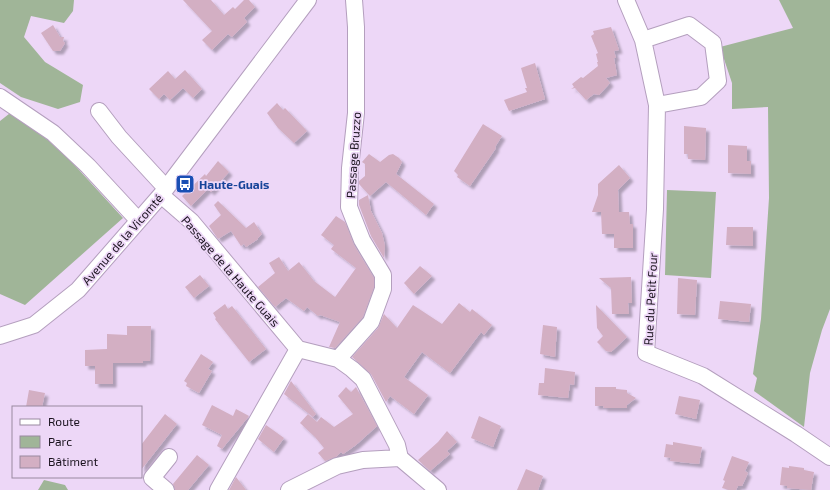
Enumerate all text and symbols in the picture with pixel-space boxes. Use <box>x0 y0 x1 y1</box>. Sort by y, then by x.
street label: Passage Bruzzo <box>343 111 363 199</box>
bus stop icon: Haute-Guais <box>174 173 196 195</box>
place label: Haute-Guais <box>199 177 269 191</box>
street label: Avenue de la Vicomté <box>79 191 165 287</box>
street label: Passage de la Haute Guais <box>179 213 283 329</box>
street label: Rue du Petit Four <box>641 252 659 346</box>
legend <box>12 406 142 478</box>
text: Route <box>48 414 80 428</box>
text: Parc <box>48 434 72 448</box>
text: Bâtiment <box>48 454 99 468</box>

